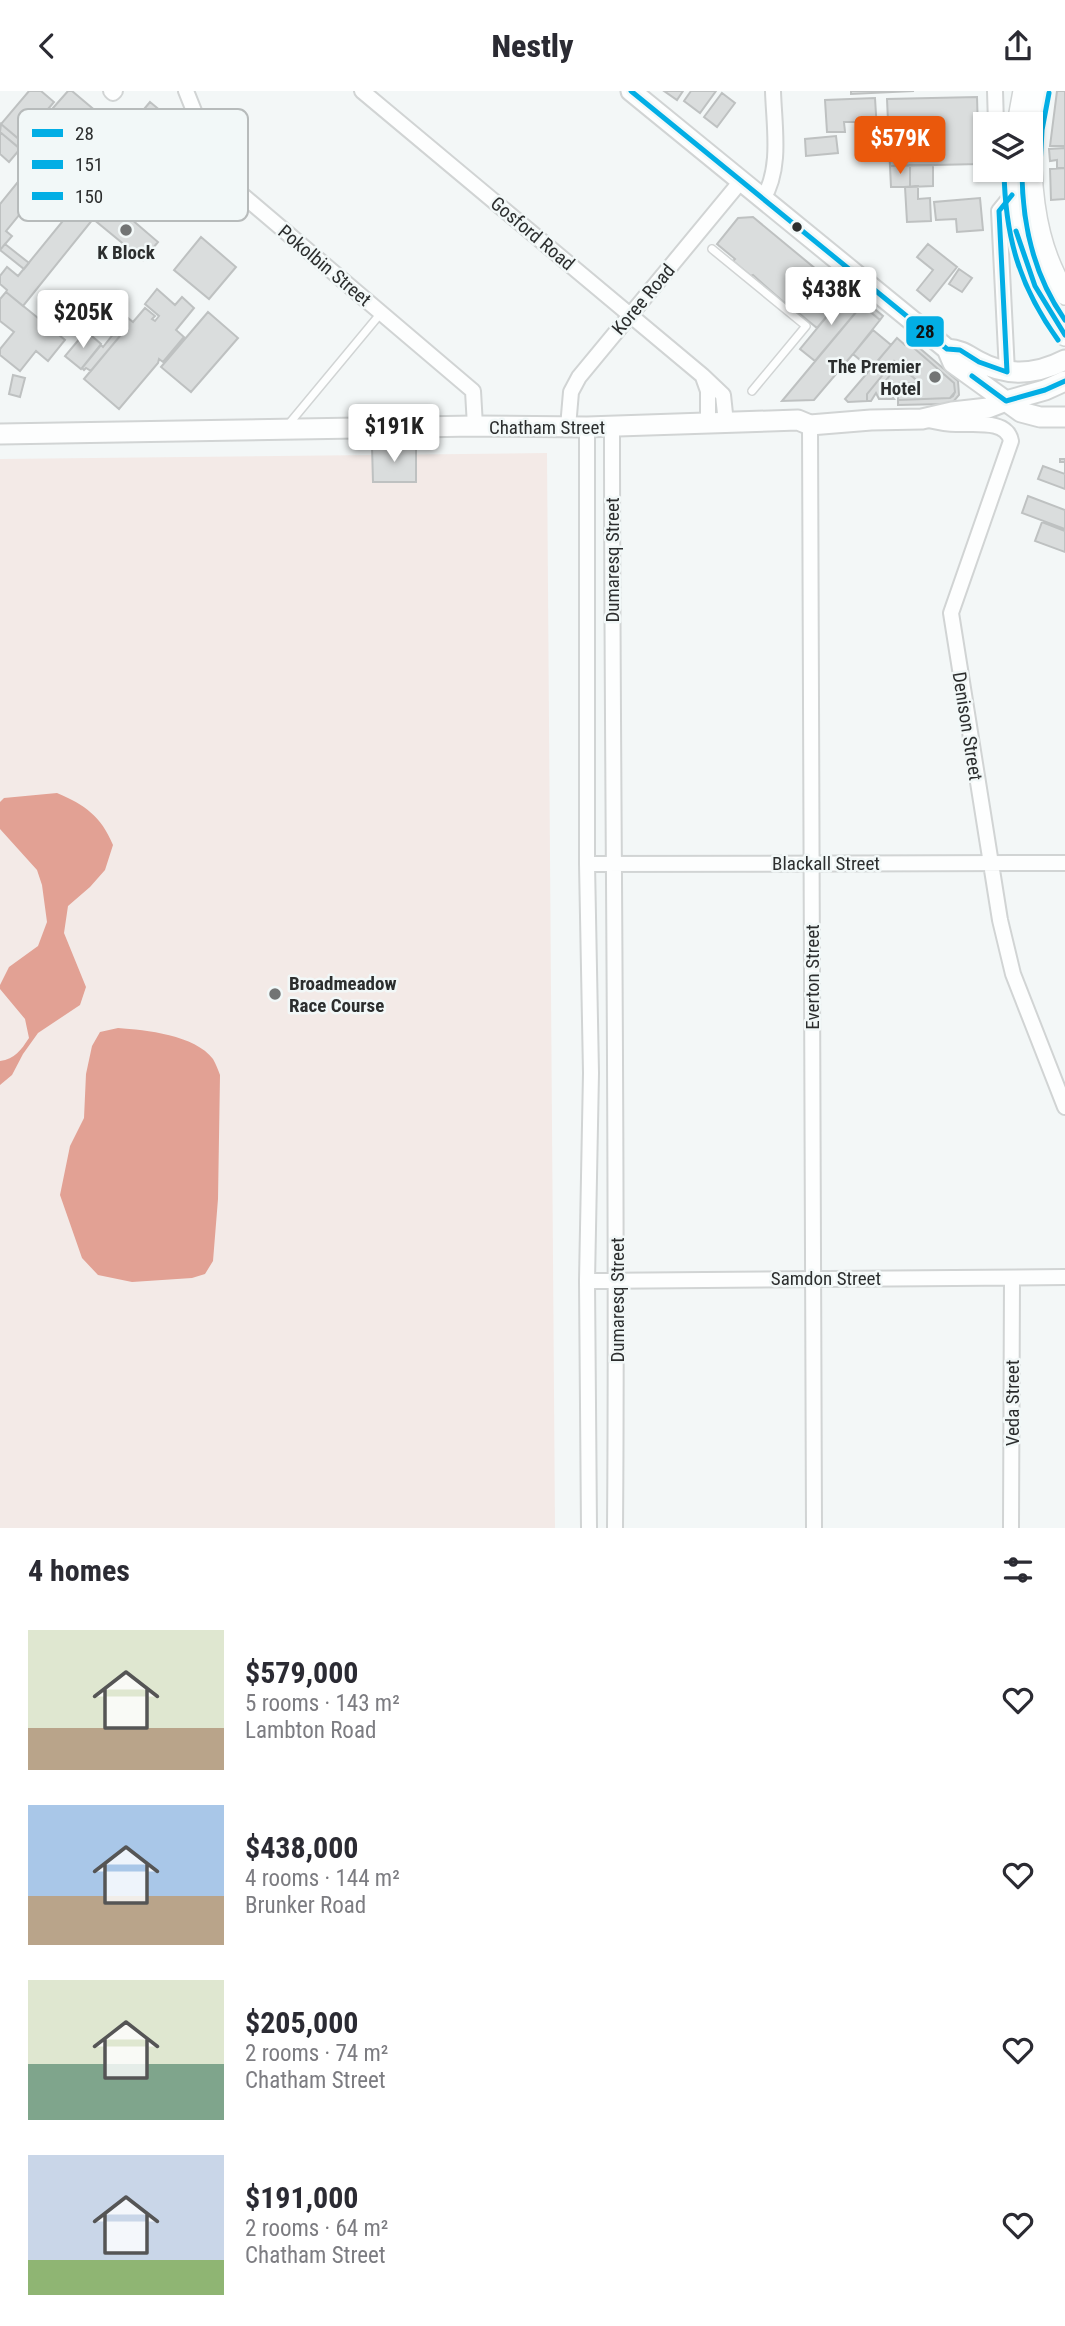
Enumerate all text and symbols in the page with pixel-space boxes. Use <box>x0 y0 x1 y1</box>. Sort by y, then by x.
icon: back <box>28 27 66 65</box>
text: Nestly <box>491 27 574 65</box>
icon: share <box>999 27 1037 65</box>
legend <box>18 109 248 221</box>
map controls <box>973 112 1043 182</box>
button: layers <box>973 112 1043 182</box>
pin: $579K <box>851 116 949 176</box>
text: 28 <box>75 122 94 145</box>
text: $579K <box>870 125 930 152</box>
text: 151 <box>75 153 103 176</box>
text: 150 <box>75 185 103 208</box>
street label: Gosford Road <box>486 192 579 275</box>
street label: Pokolbin Street <box>274 220 376 311</box>
unlabelled marker <box>790 220 804 234</box>
marker: K Block <box>118 222 134 238</box>
place label: K Block <box>97 241 156 264</box>
street label: Koree Road <box>607 259 680 339</box>
pin: $438K <box>782 267 880 327</box>
text: $438K <box>801 276 861 303</box>
pin: $205K <box>34 291 132 350</box>
text: $205K <box>53 299 113 326</box>
line badge: 28 <box>905 315 945 348</box>
text: 28 <box>915 320 935 343</box>
place label: The Premier Hotel <box>828 355 921 400</box>
marker: The Premier Hotel <box>927 369 943 385</box>
pin: $191K <box>345 405 443 464</box>
text: $191K <box>364 413 424 440</box>
street label: Chatham Street <box>489 416 605 439</box>
street label: Dumaresq Street <box>601 497 624 623</box>
street label: Denison Street <box>948 670 987 782</box>
street label: Blackall Street <box>772 852 880 875</box>
street label: Everton Street <box>801 924 824 1030</box>
place label: Broadmeadow Race Course <box>289 972 396 1017</box>
marker: Broadmeadow Race Course <box>267 986 283 1002</box>
street label: Dumaresq Street <box>606 1237 629 1363</box>
street label: Samdon Street <box>771 1267 881 1290</box>
street label: Veda Street <box>1001 1360 1024 1446</box>
icon: filters <box>999 1551 1037 1589</box>
text: 4 homes <box>28 1553 130 1588</box>
text: $579,000 <box>245 1655 358 1690</box>
icon: home <box>84 1658 168 1742</box>
icon: heart <box>999 1681 1037 1719</box>
text: 5 rooms · 143 m² <box>245 1690 400 1717</box>
text: Lambton Road <box>245 1717 376 1744</box>
text: $438,000 <box>245 1830 358 1865</box>
icon: home <box>84 1833 168 1917</box>
icon: heart <box>999 1856 1037 1894</box>
text: 4 rooms · 144 m² <box>245 1865 400 1892</box>
text: Brunker Road <box>245 1892 366 1919</box>
text: $205,000 <box>245 2005 358 2040</box>
icon: home <box>84 2008 168 2092</box>
icon: heart <box>999 2031 1037 2069</box>
text: 2 rooms · 74 m² <box>245 2040 388 2067</box>
text: Chatham Street <box>245 2067 386 2094</box>
text: $191,000 <box>245 2180 358 2215</box>
icon: home <box>84 2183 168 2267</box>
icon: heart <box>999 2206 1037 2244</box>
text: 2 rooms · 64 m² <box>245 2215 388 2242</box>
text: Chatham Street <box>245 2242 386 2269</box>

